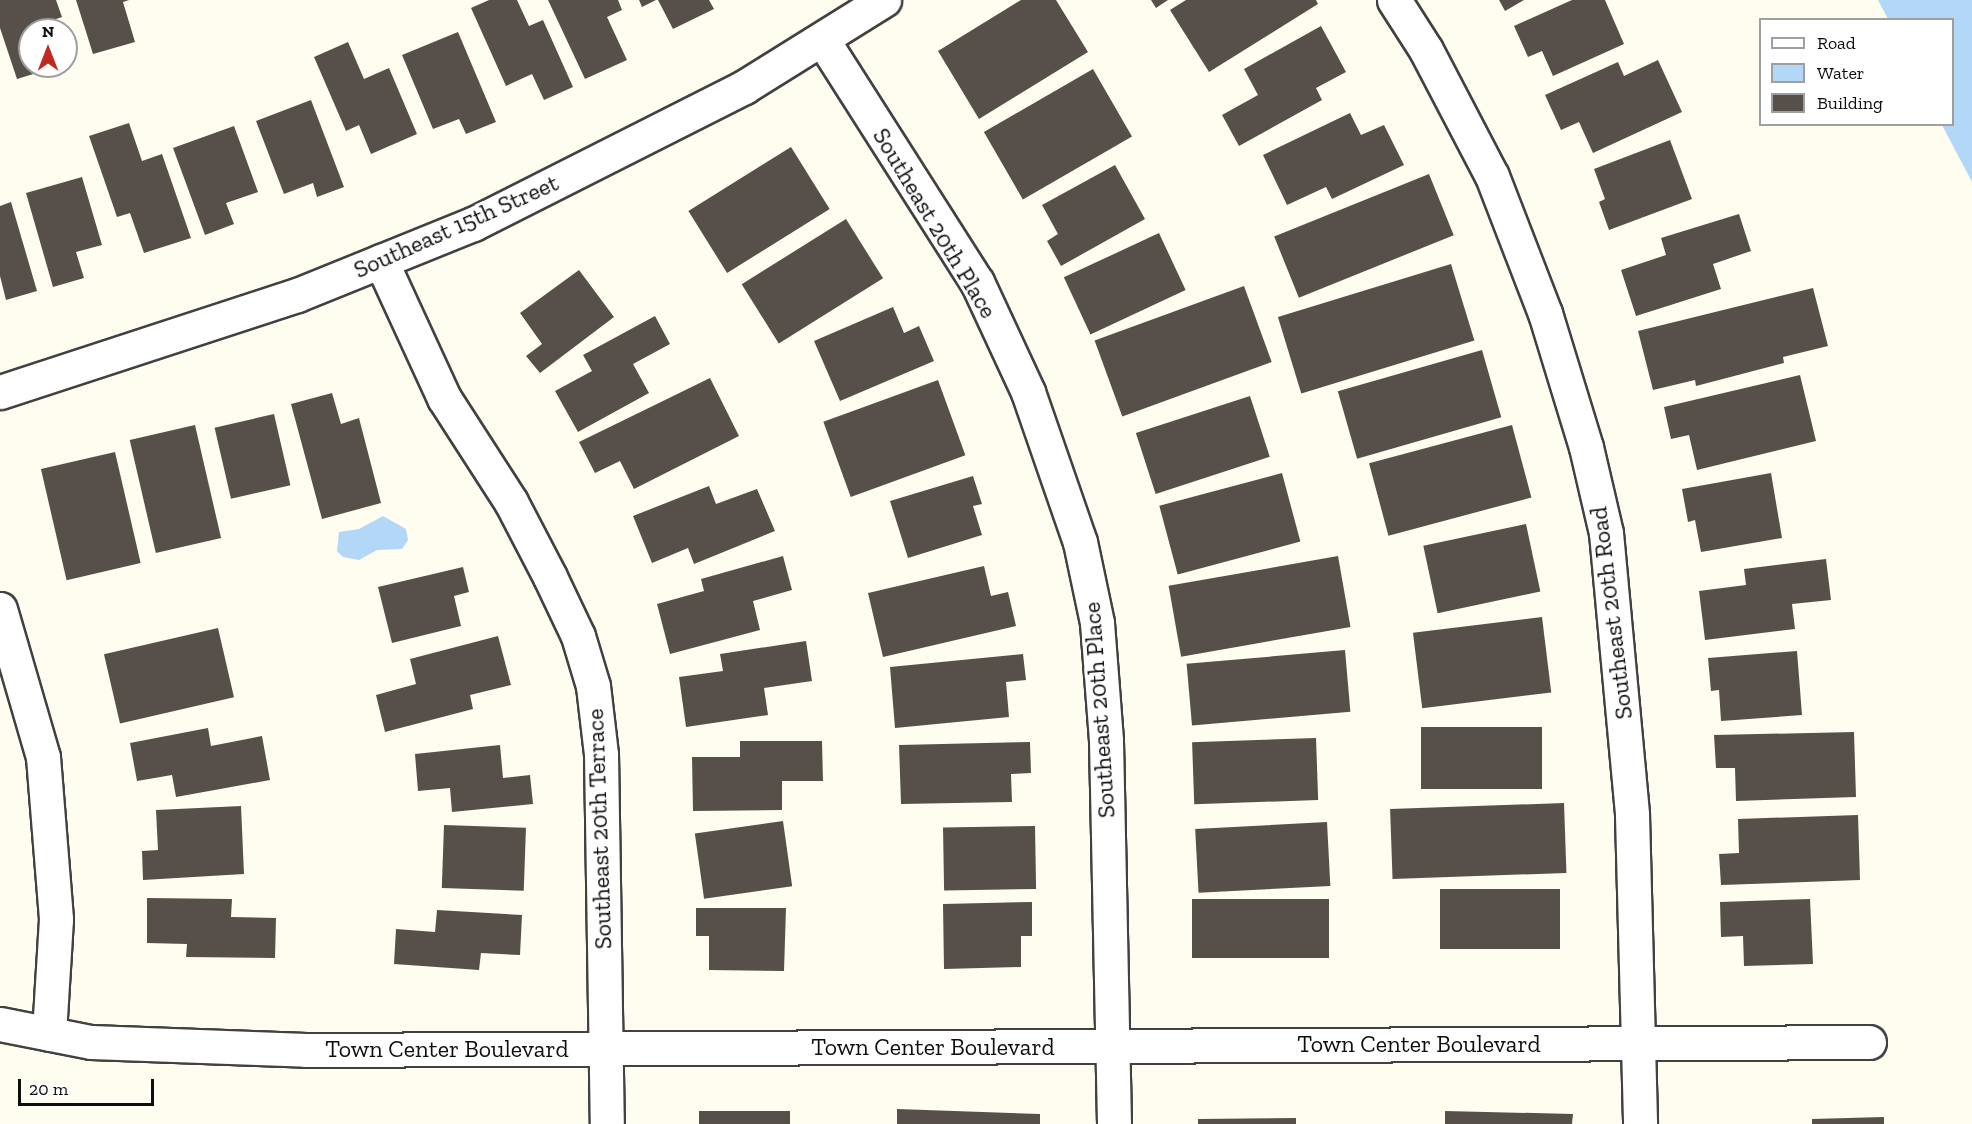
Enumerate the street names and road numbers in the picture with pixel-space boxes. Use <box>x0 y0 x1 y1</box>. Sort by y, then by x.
street label: Southeast 20th Place <box>867 123 1003 323</box>
street label: Southeast 15th Street <box>349 168 563 284</box>
street label: Southeast 20th Road <box>1584 505 1638 721</box>
street label: Southeast 20th Place <box>1077 601 1121 819</box>
street label: Southeast 20th Terrace <box>580 708 618 950</box>
street label: Town Center Boulevard <box>1297 1030 1541 1058</box>
street label: Town Center Boulevard <box>811 1033 1055 1061</box>
street label: Town Center Boulevard <box>325 1035 569 1063</box>

